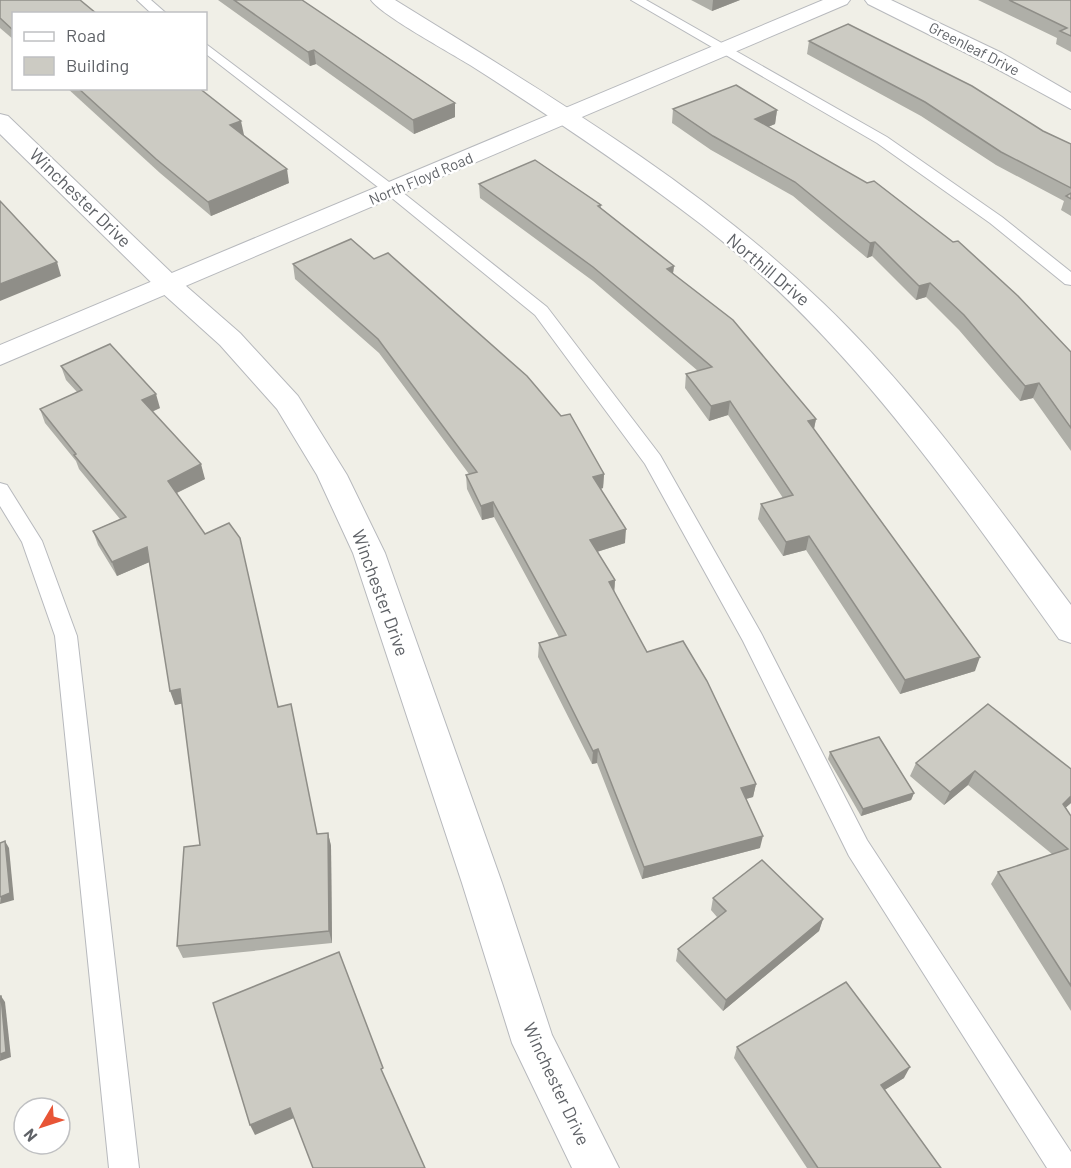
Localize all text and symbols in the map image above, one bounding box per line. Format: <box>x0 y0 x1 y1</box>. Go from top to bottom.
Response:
legend <box>12 12 207 90</box>
street label: Greenleaf Drive <box>926 18 1023 79</box>
text: Road <box>66 24 106 46</box>
text: Building <box>66 54 129 76</box>
street label: Winchester Drive <box>25 143 136 251</box>
street label: North Floyd Road <box>366 148 475 208</box>
street label: Northill Drive <box>723 228 815 310</box>
street label: Winchester Drive <box>348 526 414 659</box>
street label: Winchester Drive <box>519 1019 595 1149</box>
north arrow <box>12 1096 72 1156</box>
text: N <box>19 1126 41 1146</box>

